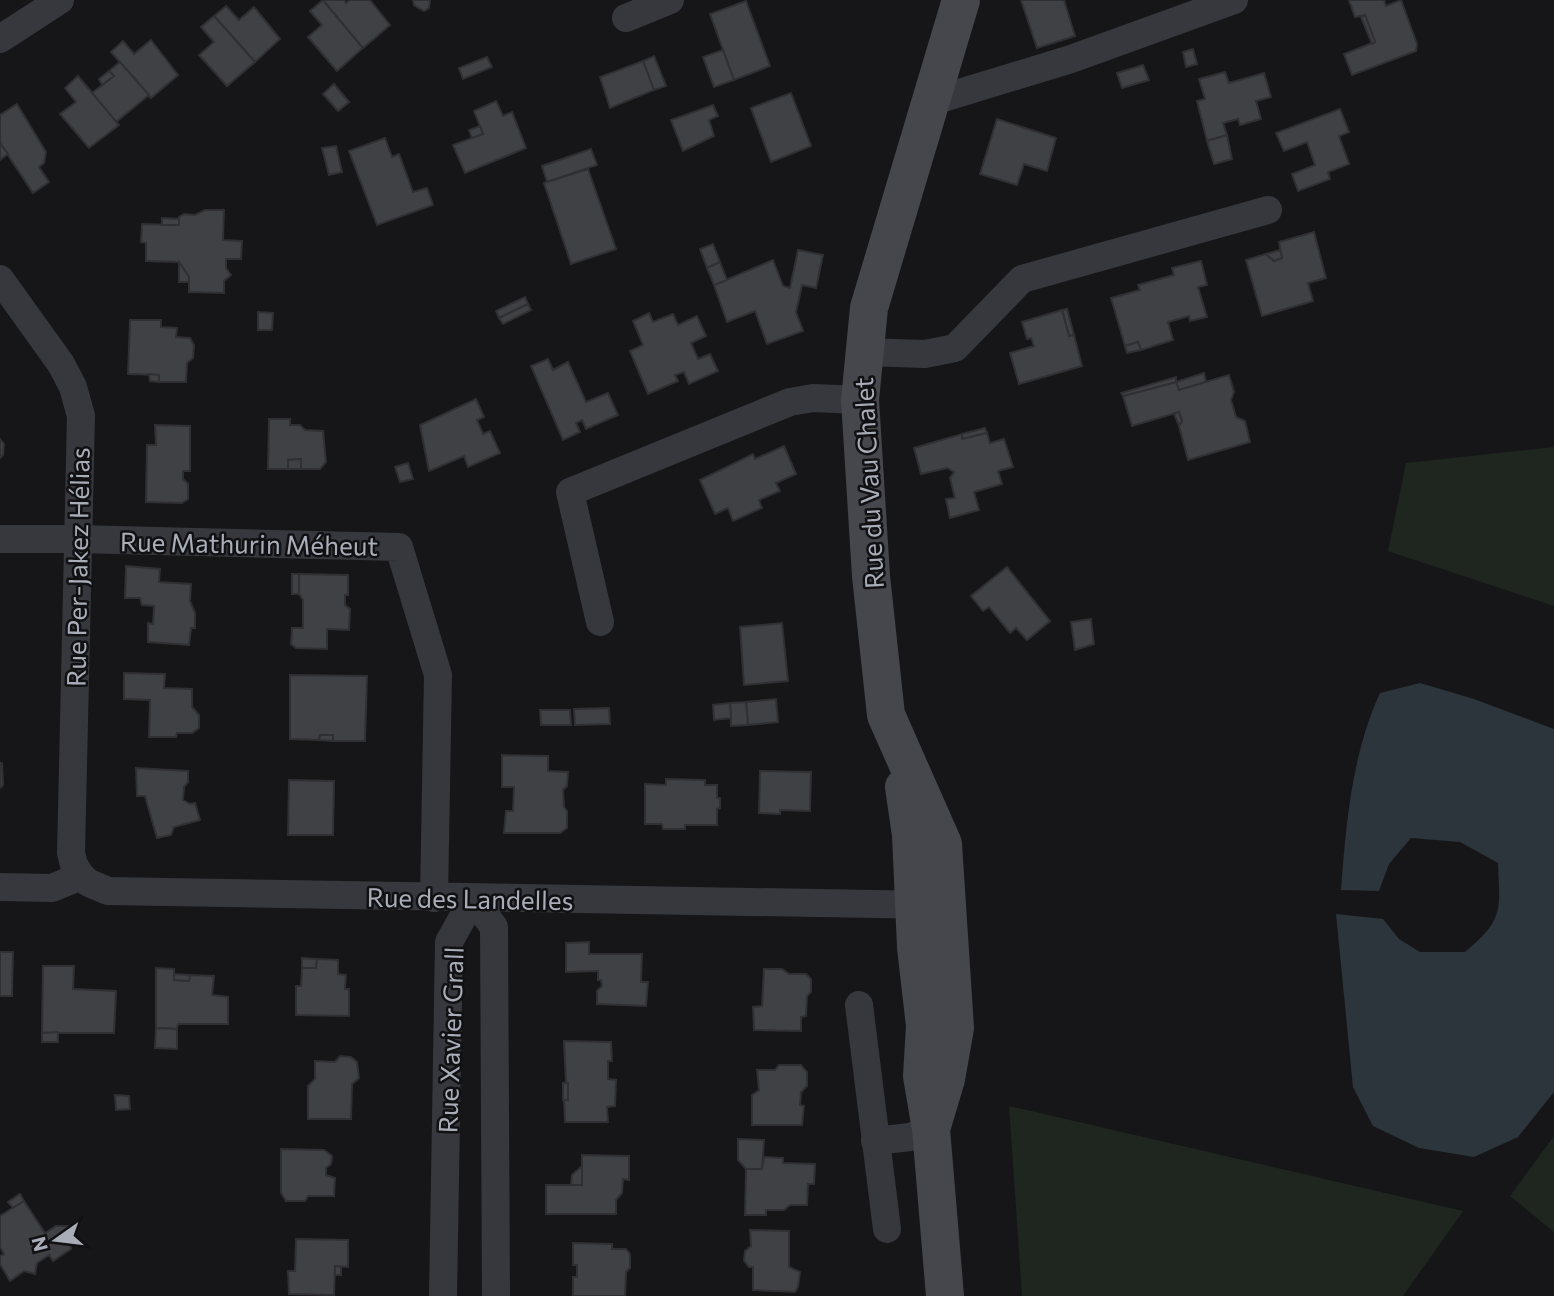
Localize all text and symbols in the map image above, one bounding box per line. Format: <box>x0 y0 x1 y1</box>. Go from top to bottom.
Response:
street label: Rue du Vau Chalet <box>847 376 889 590</box>
street label: Rue Per-Jakez Hélias <box>59 447 95 687</box>
street label: Rue Mathurin Méheut <box>120 525 378 561</box>
street label: Rue des Landelles <box>366 881 574 915</box>
street label: Rue Xavier Grall <box>431 946 469 1134</box>
north arrow <box>21 1205 91 1275</box>
text: N <box>26 1235 52 1254</box>

